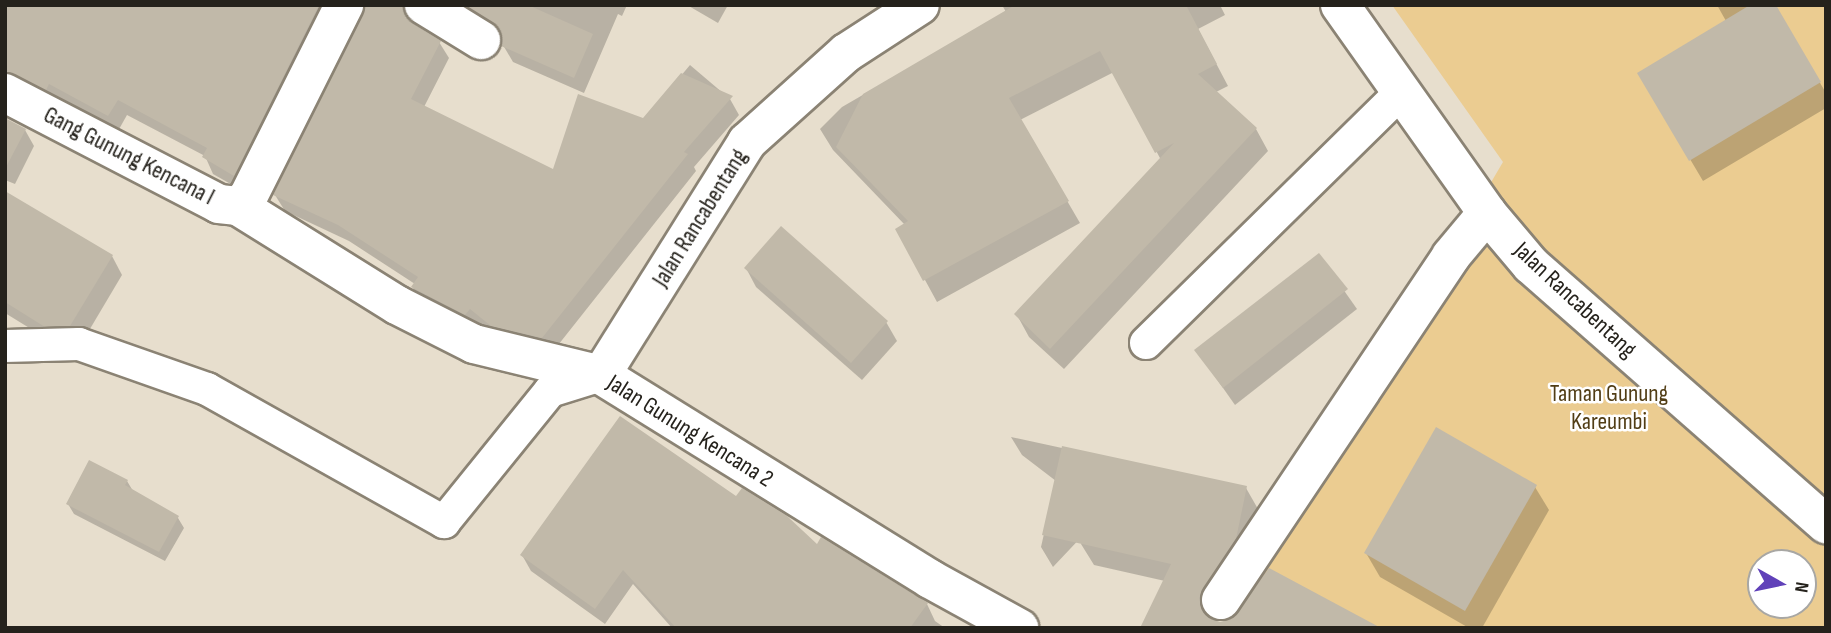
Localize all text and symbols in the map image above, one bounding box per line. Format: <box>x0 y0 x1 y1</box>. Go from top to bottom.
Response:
street label: Gang Gunung Kencana I <box>39 101 219 211</box>
street label: Jalan Rancabentang <box>646 144 754 292</box>
street label: Jalan Rancabentang <box>1508 236 1642 364</box>
street label: Jalan Gunung Kencana 2 <box>602 368 778 494</box>
park label: Taman Gunung Kareumbi <box>1550 380 1668 436</box>
north arrow <box>1747 549 1817 619</box>
text: N <box>1789 580 1813 594</box>

